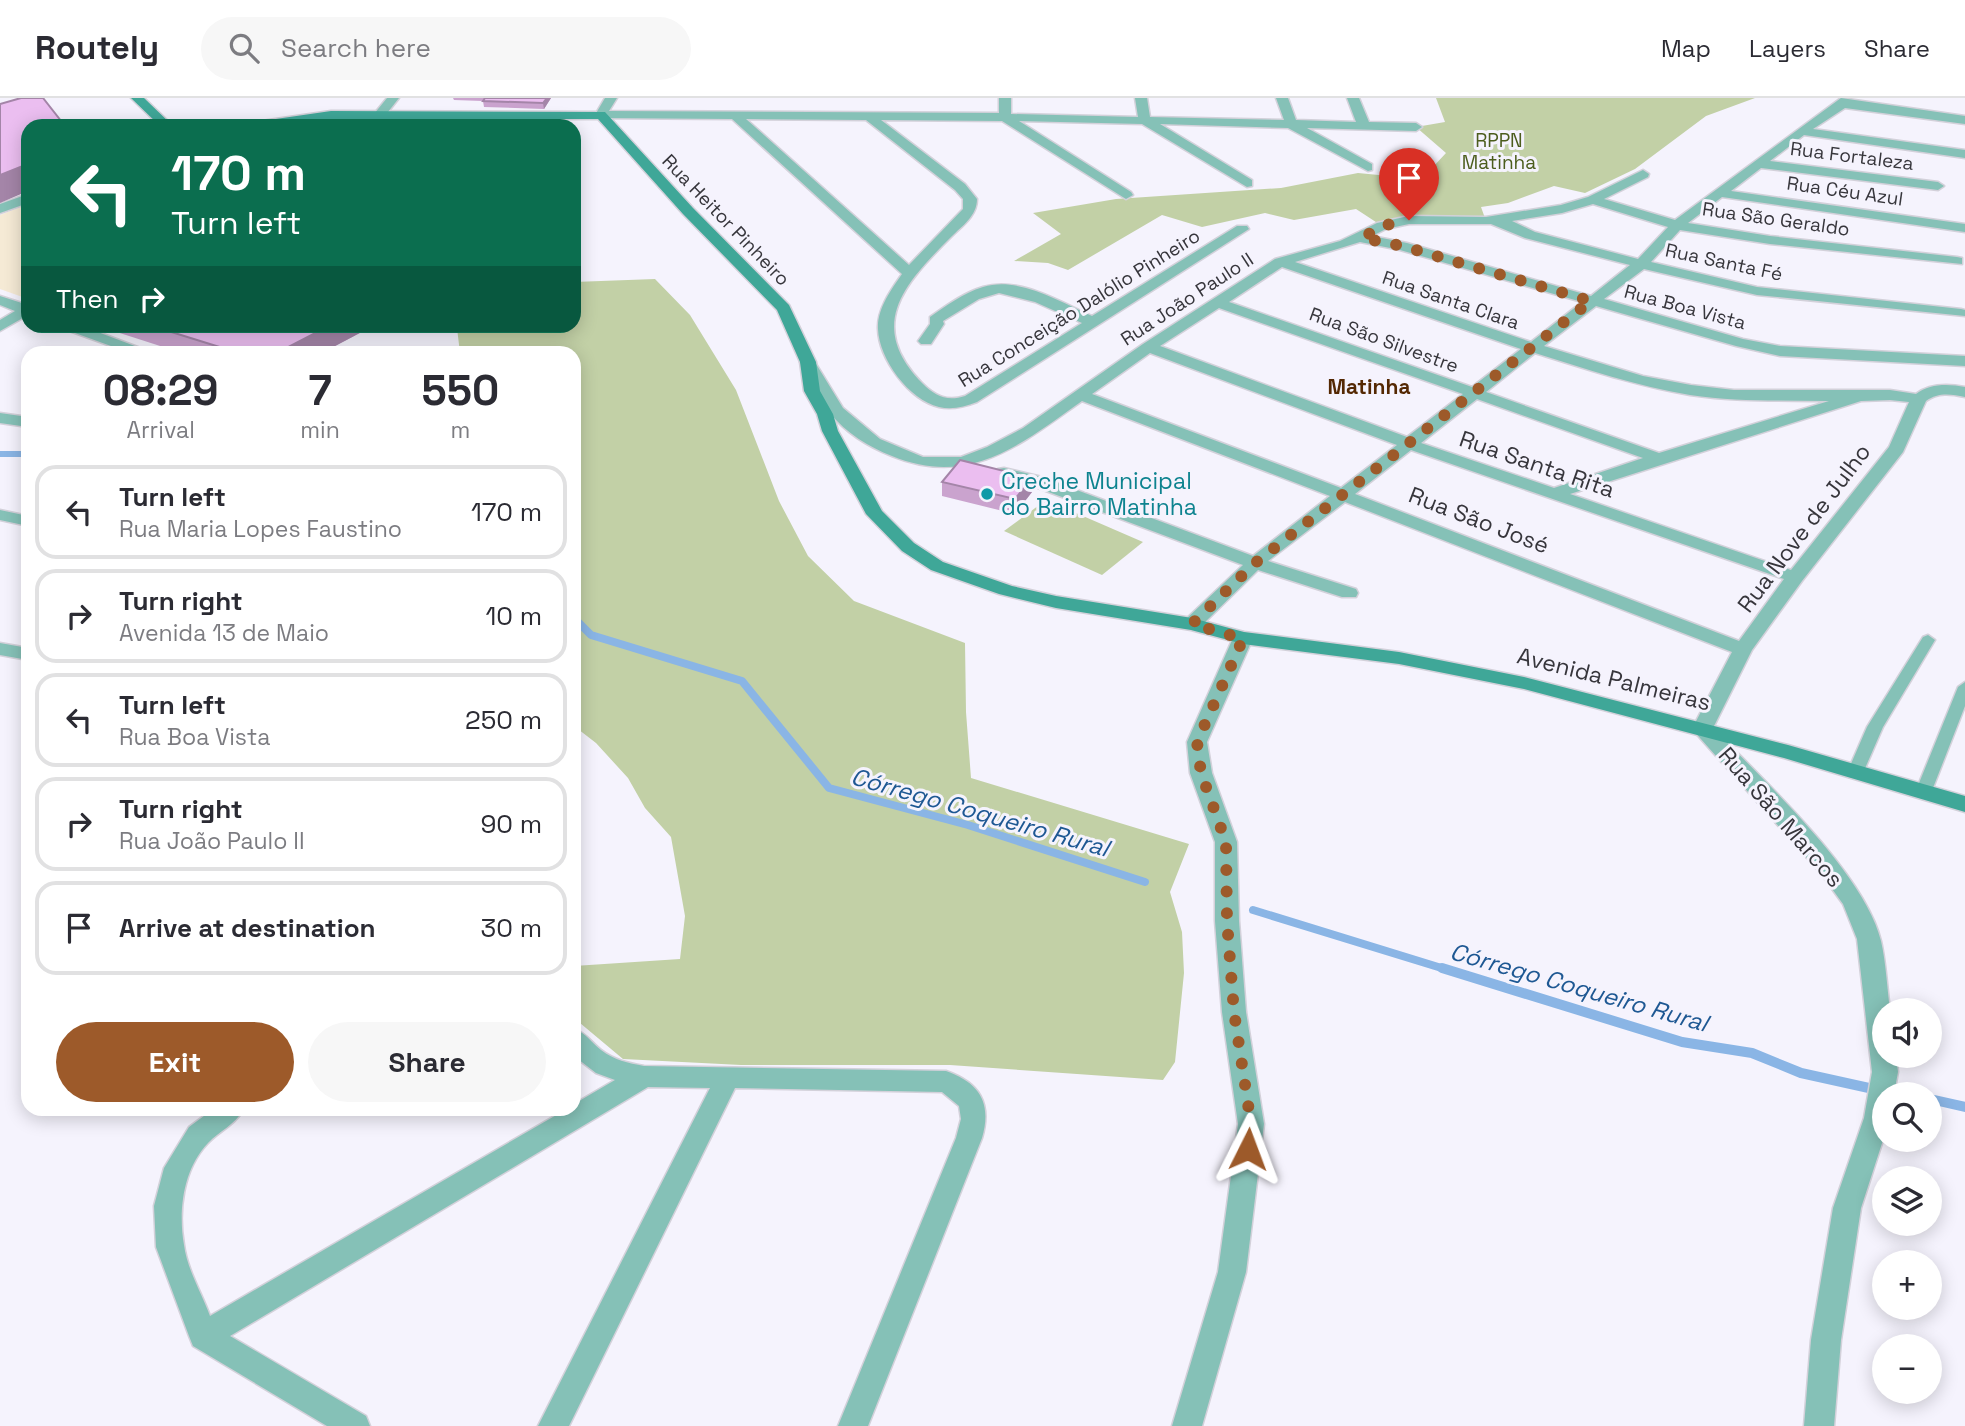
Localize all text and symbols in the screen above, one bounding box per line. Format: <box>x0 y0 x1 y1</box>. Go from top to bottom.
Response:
search box <box>201 17 691 80</box>
text: Routely <box>35 27 159 69</box>
icon: search <box>225 29 263 67</box>
text: Search here <box>281 31 431 65</box>
text: Map <box>1661 33 1711 64</box>
text: Layers <box>1749 33 1826 64</box>
text: Share <box>1864 33 1930 64</box>
park label: RPPN Matinha <box>1462 128 1536 175</box>
street label: Rua Fortaleza <box>1789 136 1915 176</box>
text: 170 m <box>171 142 306 204</box>
icon: left <box>56 147 147 238</box>
pin <box>1379 148 1439 220</box>
street label: Rua Heitor Pinheiro <box>657 149 795 291</box>
icon: arrive <box>1390 159 1428 197</box>
street label: Rua Céu Azul <box>1785 170 1905 212</box>
street label: Rua São Geraldo <box>1701 196 1851 242</box>
text: Turn left <box>171 203 301 243</box>
street label: Rua Conceição Dalólio Pinheiro <box>953 223 1205 393</box>
street label: Rua Santa Fé <box>1663 237 1785 287</box>
street label: Rua João Paulo II <box>1116 247 1258 351</box>
street label: Rua Santa Clara <box>1379 265 1523 335</box>
street label: Rua Boa Vista <box>1621 279 1749 335</box>
icon: right <box>133 280 171 318</box>
text: Then <box>56 282 119 316</box>
street label: Rua São Silvestre <box>1306 301 1462 379</box>
text: 08:29 <box>103 364 218 417</box>
text: 7 <box>308 364 332 417</box>
text: 550 <box>422 364 499 417</box>
district label: Matinha <box>1327 373 1411 400</box>
text: Arrival <box>126 415 195 445</box>
text: min <box>300 415 340 445</box>
text: m <box>451 415 470 445</box>
street label: Rua Santa Rita <box>1455 423 1619 505</box>
street label: Rua Nove de Julho <box>1731 438 1877 618</box>
place label: Creche Municipal do Bairro Matinha <box>1001 466 1197 522</box>
text: Turn left <box>119 480 226 514</box>
street label: Rua São José <box>1405 480 1553 560</box>
marker: Creche Municipal do Bairro Matinha <box>979 486 995 502</box>
icon: left <box>60 493 98 531</box>
text: 170 m <box>471 495 542 529</box>
text: Rua Maria Lopes Faustino <box>119 514 402 544</box>
text: Turn right <box>119 584 243 618</box>
icon: right <box>60 597 98 635</box>
text: 10 m <box>485 599 542 633</box>
text: Avenida 13 de Maio <box>119 618 329 648</box>
street label: Avenida Palmeiras <box>1514 640 1714 718</box>
text: Turn left <box>119 688 226 722</box>
icon: left <box>60 701 98 739</box>
text: 250 m <box>465 703 542 737</box>
text: Rua Boa Vista <box>119 722 270 752</box>
street label: Rua São Marcos <box>1712 741 1850 893</box>
water label: Córrego Coqueiro Rural <box>848 760 1115 865</box>
text: Turn right <box>119 792 243 826</box>
icon: right <box>60 805 98 843</box>
text: 90 m <box>480 807 542 841</box>
text: Rua João Paulo II <box>119 826 305 856</box>
icon: arrive <box>60 909 98 947</box>
text: Arrive at destination <box>119 911 376 945</box>
text: 30 m <box>481 911 542 945</box>
water label: Córrego Coqueiro Rural <box>1447 935 1714 1040</box>
map controls <box>1872 998 1942 1404</box>
button: sound <box>1872 998 1942 1068</box>
button: Exit <box>56 1022 294 1102</box>
button: Share <box>308 1022 546 1102</box>
button: search <box>1872 1082 1942 1152</box>
position arrow <box>1211 1112 1285 1186</box>
button: layers <box>1872 1166 1942 1236</box>
button: + <box>1872 1250 1942 1320</box>
button: − <box>1872 1334 1942 1404</box>

